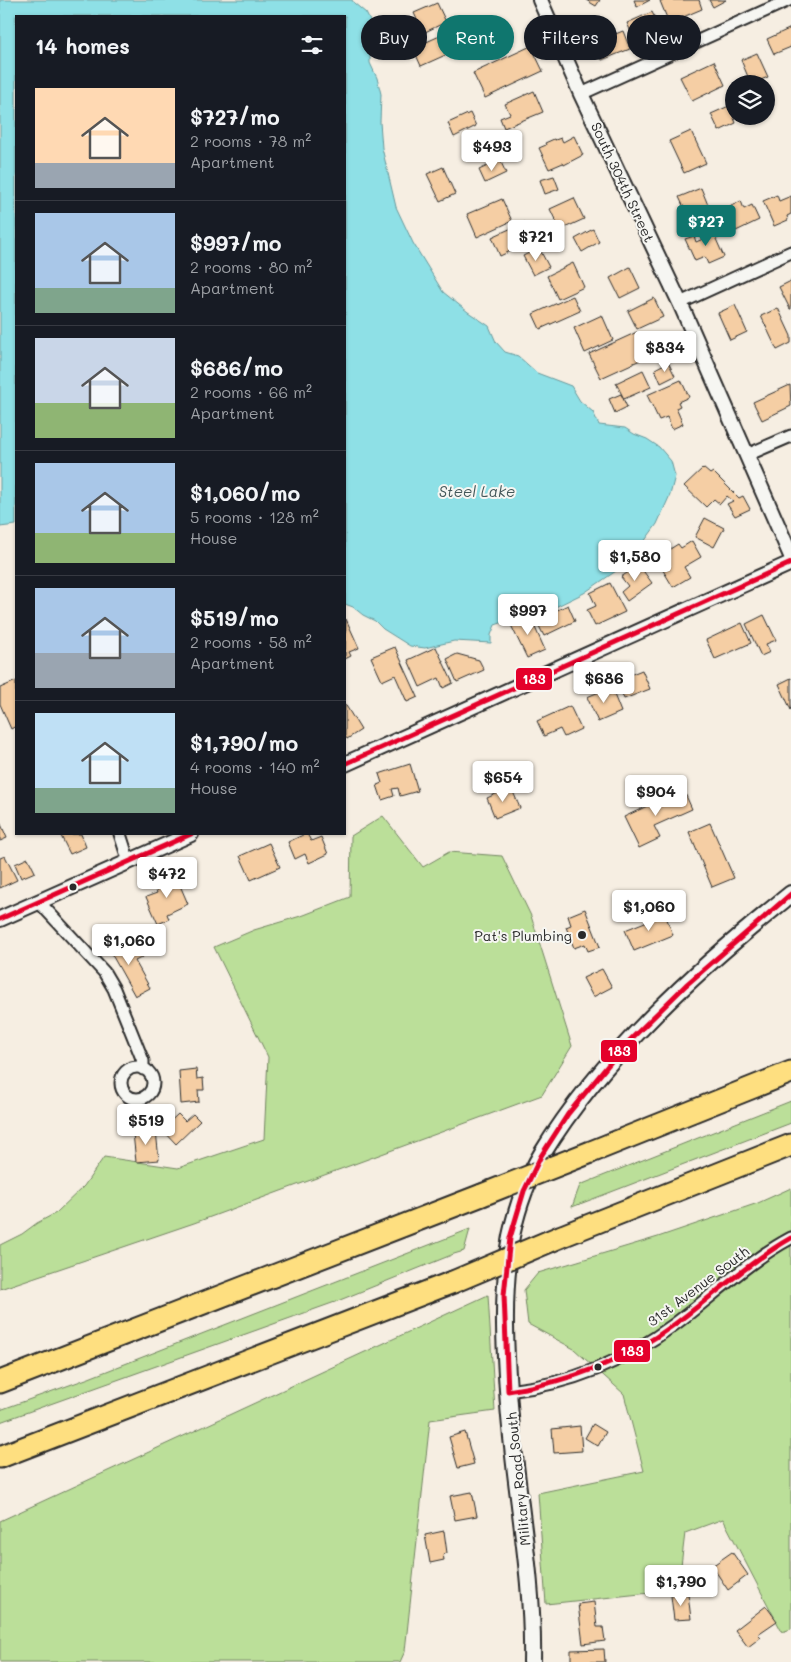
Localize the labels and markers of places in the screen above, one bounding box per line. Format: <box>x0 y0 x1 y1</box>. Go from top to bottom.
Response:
pin: $493 <box>462 130 522 172</box>
pin: $727 <box>676 204 736 247</box>
pin: $721 <box>506 220 566 262</box>
pin: $834 <box>635 330 695 373</box>
pin: $1,580 <box>594 540 676 582</box>
pin: $997 <box>498 594 558 636</box>
pin: $686 <box>574 662 634 704</box>
pin: $654 <box>473 760 533 803</box>
pin: $904 <box>626 774 686 817</box>
pin: $472 <box>137 856 197 899</box>
unlabelled marker <box>68 882 78 892</box>
pin: $1,060 <box>608 890 690 932</box>
pin: $1,060 <box>88 924 170 966</box>
place label: Pat's Plumbing <box>474 926 572 945</box>
marker: Pat's Plumbing <box>576 929 588 941</box>
pin: $519 <box>116 1104 176 1146</box>
unlabelled marker <box>593 1362 603 1372</box>
pin: $1,790 <box>640 1564 722 1607</box>

